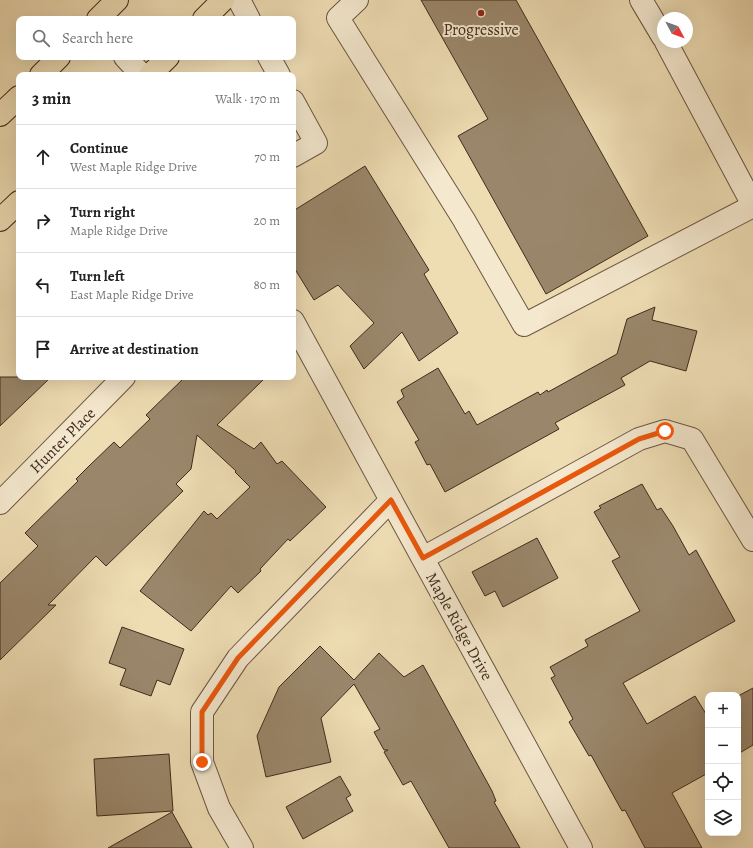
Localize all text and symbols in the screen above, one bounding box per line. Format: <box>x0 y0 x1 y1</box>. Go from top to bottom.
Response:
marker: Progressive <box>476 8 486 18</box>
north arrow <box>657 12 693 48</box>
search box <box>16 16 296 60</box>
place label: Progressive <box>443 19 519 41</box>
icon: search <box>30 27 52 49</box>
text: Search here <box>62 28 133 48</box>
text: 3 min <box>32 87 71 110</box>
text: Walk · 170 m <box>215 90 280 107</box>
text: Continue <box>70 138 128 158</box>
icon: ahead <box>32 146 54 168</box>
text: 70 m <box>254 148 280 165</box>
text: West Maple Ridge Drive <box>70 158 197 175</box>
text: Turn right <box>70 202 135 222</box>
icon: right <box>32 210 54 232</box>
text: 20 m <box>254 212 280 229</box>
text: Maple Ridge Drive <box>70 222 168 239</box>
text: Turn left <box>70 266 125 286</box>
icon: left <box>32 274 54 296</box>
text: 80 m <box>253 276 280 293</box>
text: East Maple Ridge Drive <box>70 286 194 303</box>
icon: arrive <box>32 338 54 360</box>
text: Arrive at destination <box>70 339 199 359</box>
street label: Hunter Place <box>25 403 101 479</box>
route start <box>656 422 674 440</box>
street label: Maple Ridge Drive <box>420 568 498 685</box>
map controls <box>705 692 741 836</box>
button: + <box>705 692 741 728</box>
button: − <box>705 728 741 764</box>
route end <box>193 753 211 771</box>
button: locate <box>705 764 741 800</box>
button: layers <box>705 800 741 836</box>

